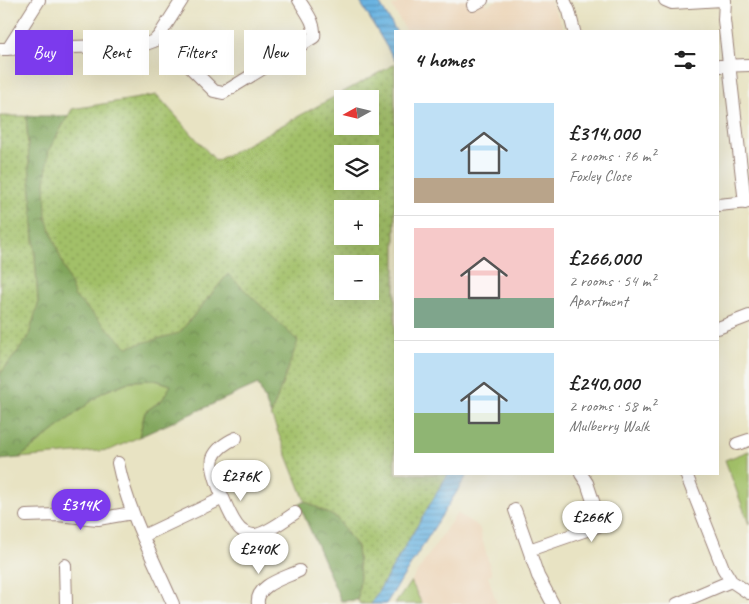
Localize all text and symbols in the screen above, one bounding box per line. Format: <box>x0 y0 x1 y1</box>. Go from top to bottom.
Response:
chip: Buy <box>15 30 73 75</box>
chip: Rent <box>83 30 149 75</box>
chip: Filters <box>159 30 234 75</box>
chip: New <box>244 30 306 75</box>
icon: filters <box>671 46 699 74</box>
text: 4 homes <box>414 47 473 73</box>
north arrow <box>334 90 379 135</box>
map controls <box>334 90 379 300</box>
text: £314,000 <box>569 120 639 146</box>
icon: home <box>454 123 514 183</box>
button: layers <box>334 145 379 190</box>
text: 2 rooms · 76 m² <box>569 146 655 166</box>
text: Foxley Close <box>569 166 631 186</box>
button: + <box>334 200 379 245</box>
text: £266,000 <box>569 245 640 271</box>
icon: home <box>454 248 514 308</box>
button: − <box>334 255 379 300</box>
text: 2 rooms · 54 m² <box>569 271 655 291</box>
text: Apartment <box>569 291 628 311</box>
text: £240,000 <box>569 370 639 396</box>
icon: home <box>454 373 514 433</box>
text: 2 rooms · 58 m² <box>569 396 655 416</box>
text: Mulberry Walk <box>569 416 649 436</box>
pin: £276K <box>206 460 276 502</box>
text: £276K <box>222 466 260 486</box>
pin: £314K <box>46 488 116 531</box>
text: £314K <box>63 495 99 515</box>
pin: £266K <box>557 500 627 543</box>
text: £266K <box>573 507 611 527</box>
pin: £240K <box>224 532 294 575</box>
text: £240K <box>241 539 277 559</box>

